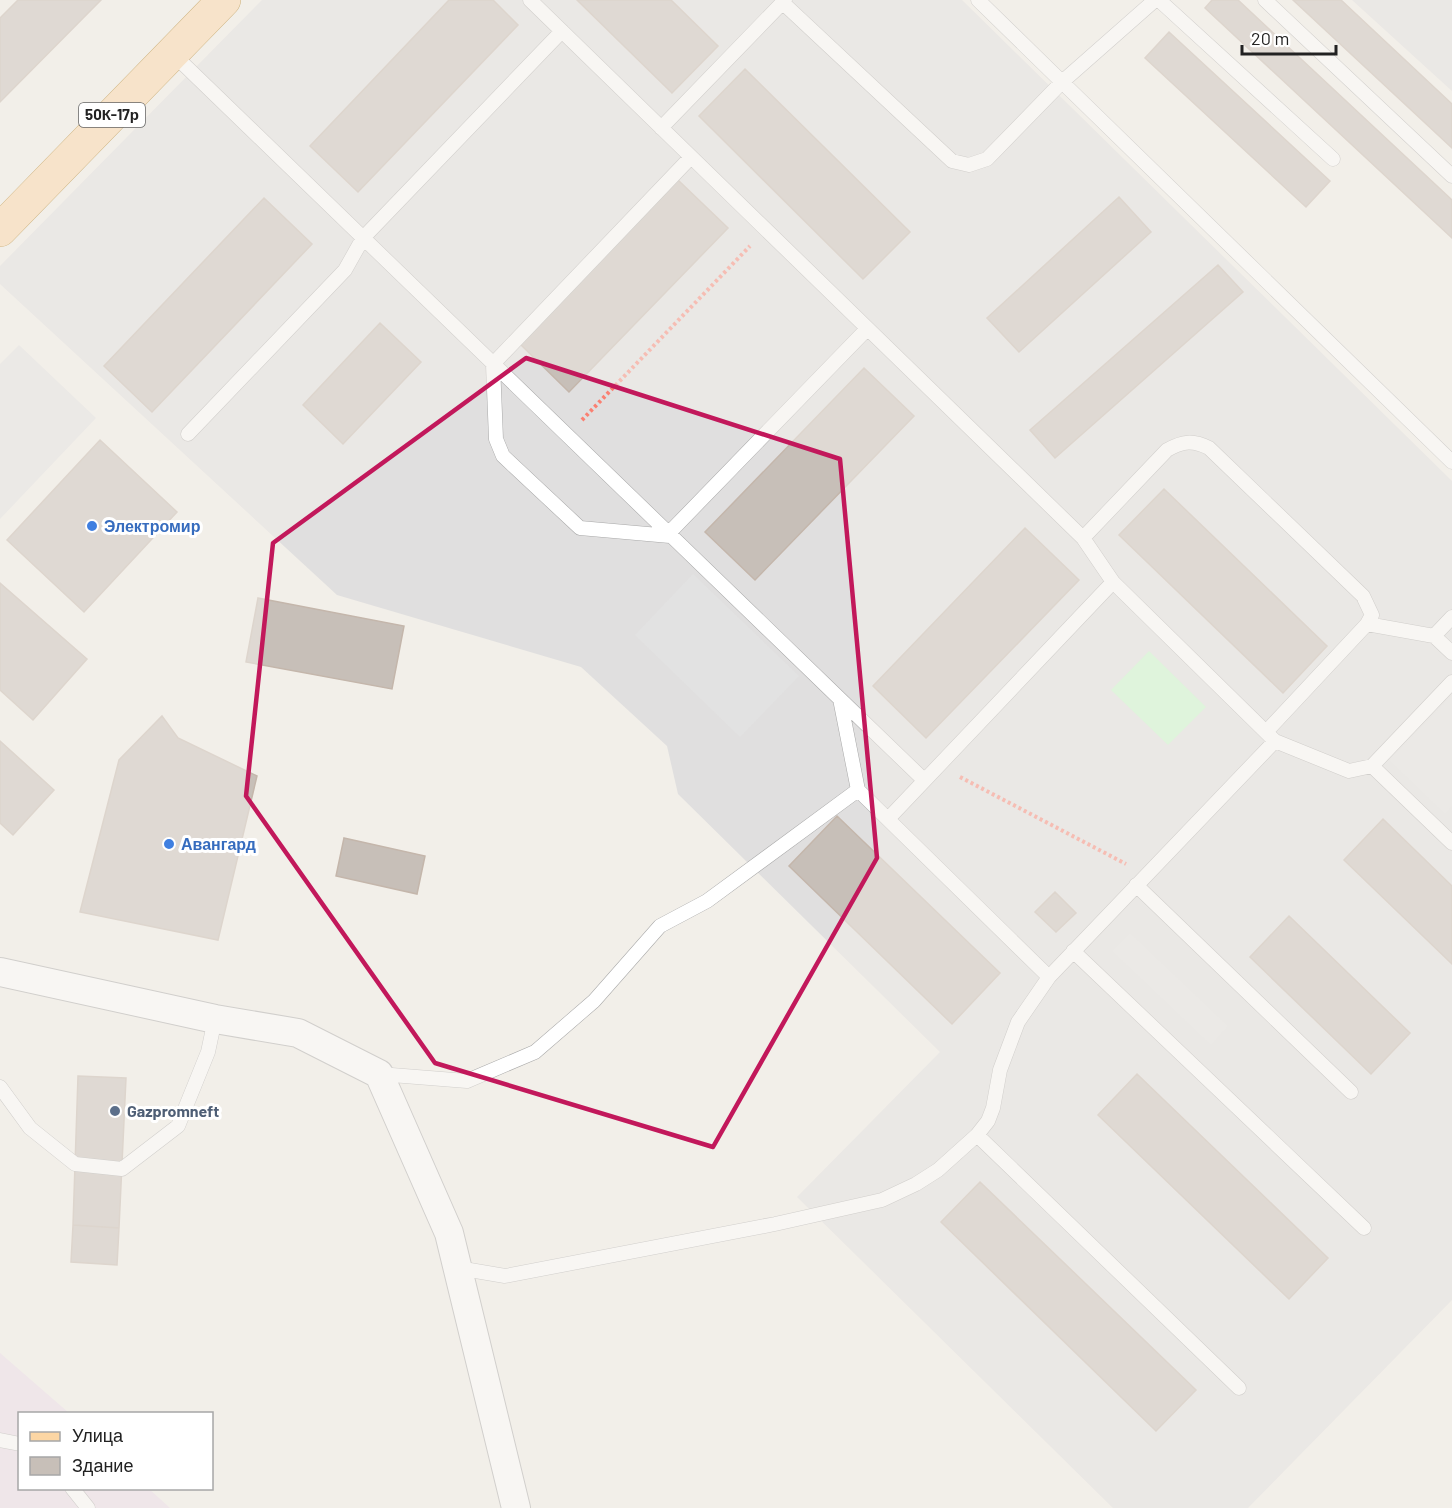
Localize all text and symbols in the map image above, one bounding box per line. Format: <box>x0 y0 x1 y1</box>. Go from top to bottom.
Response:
scale bar <box>1242 18 1336 56</box>
text: 20 m <box>1251 27 1289 49</box>
road number: 50К-17р <box>79 103 145 127</box>
place label: Электромир <box>104 516 201 535</box>
marker: Электромир <box>85 519 99 533</box>
place label: Авангард <box>181 834 256 853</box>
marker: Авангард <box>162 837 176 851</box>
place label: Gazpromneft <box>127 1101 219 1120</box>
marker: Gazpromneft <box>108 1104 122 1118</box>
legend <box>18 1412 213 1490</box>
text: Улица <box>72 1424 124 1446</box>
text: Здание <box>72 1454 133 1476</box>

